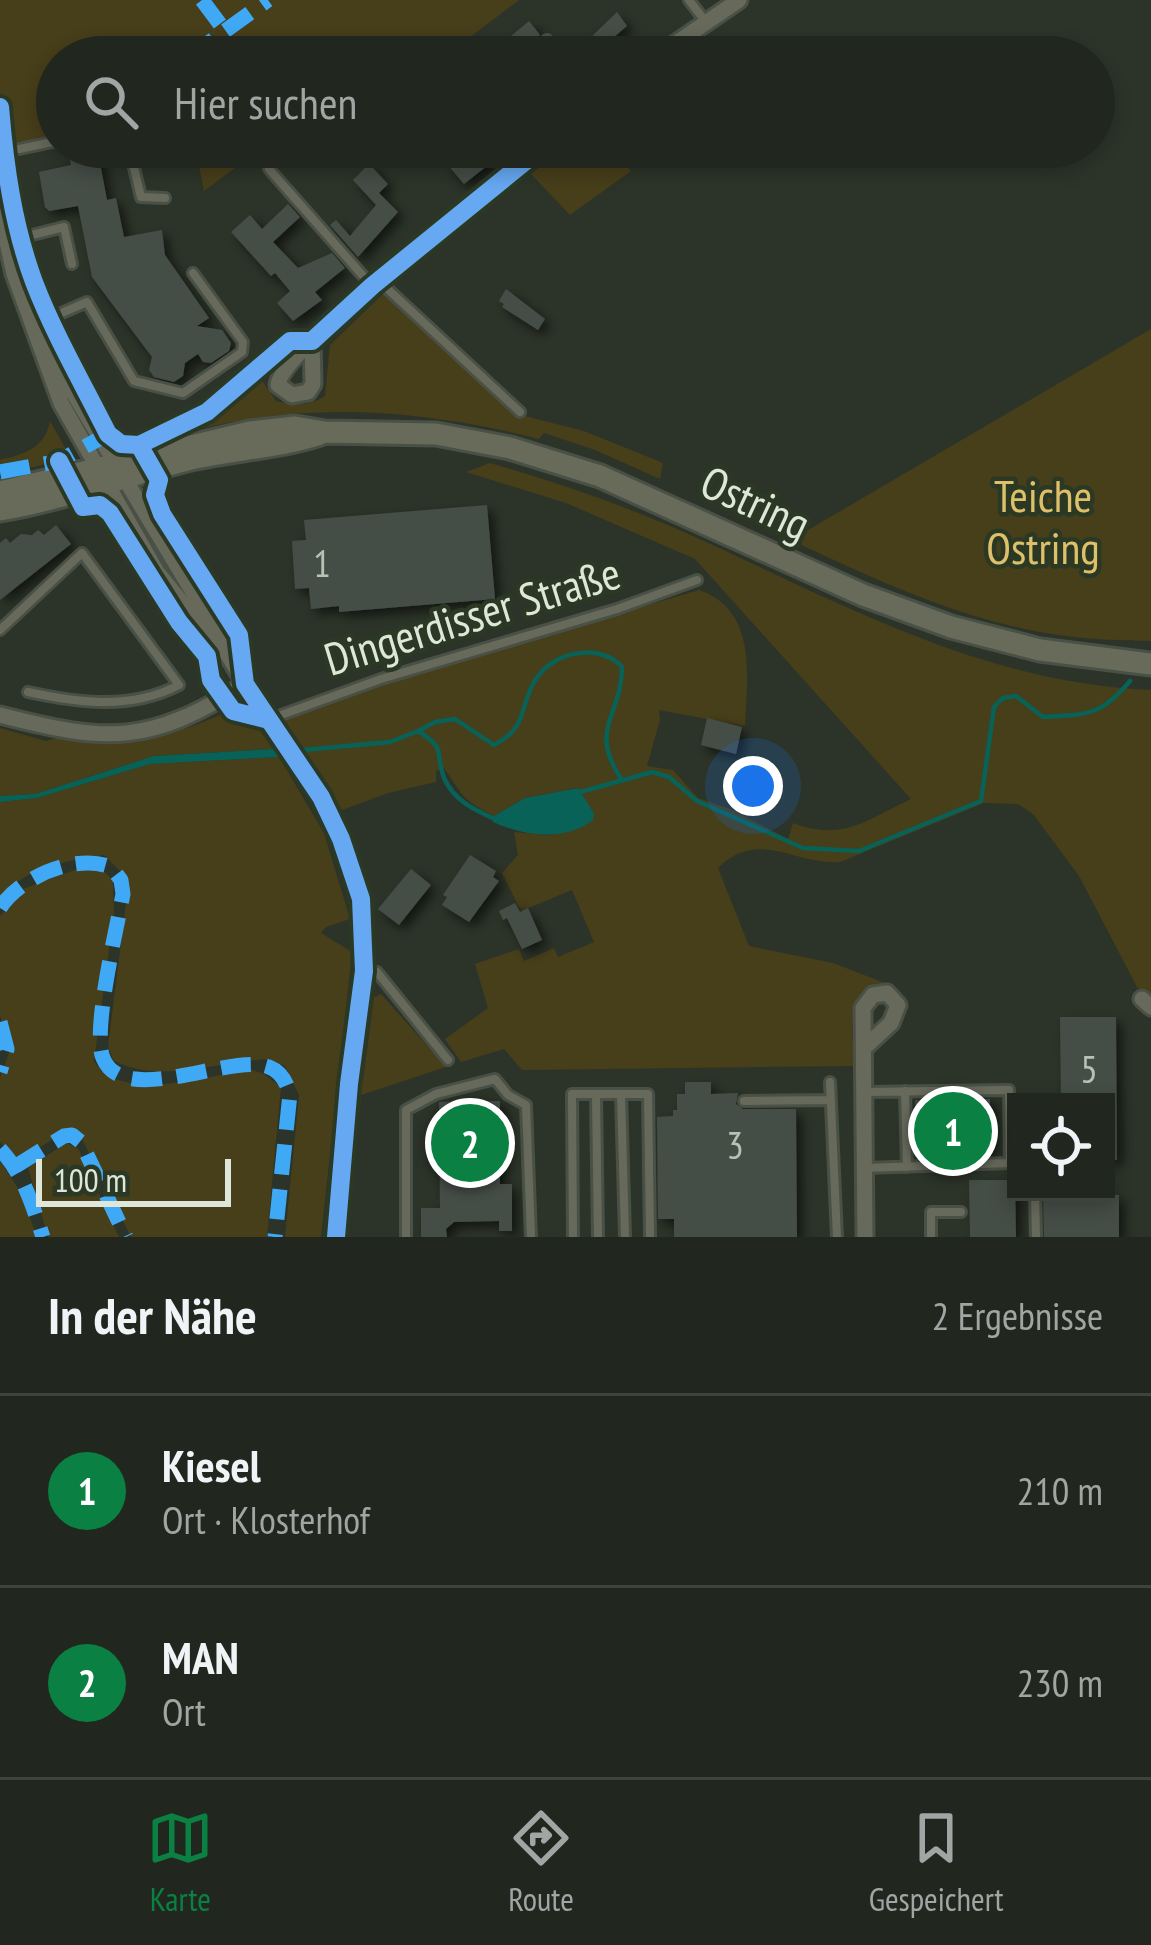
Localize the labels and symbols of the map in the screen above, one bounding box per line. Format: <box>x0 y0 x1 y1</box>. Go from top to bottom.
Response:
street label: Ostring <box>692 452 820 552</box>
park label: Teiche Ostring <box>986 466 1100 576</box>
house number: 1 <box>313 537 331 588</box>
street label: Dingerdisser Straße <box>317 543 627 687</box>
your location <box>723 756 783 816</box>
house number: 5 <box>1080 1043 1098 1094</box>
pin: 1 <box>914 1086 992 1176</box>
pin: 2 <box>431 1098 509 1188</box>
house number: 3 <box>726 1119 744 1170</box>
scale bar <box>36 1153 231 1206</box>

